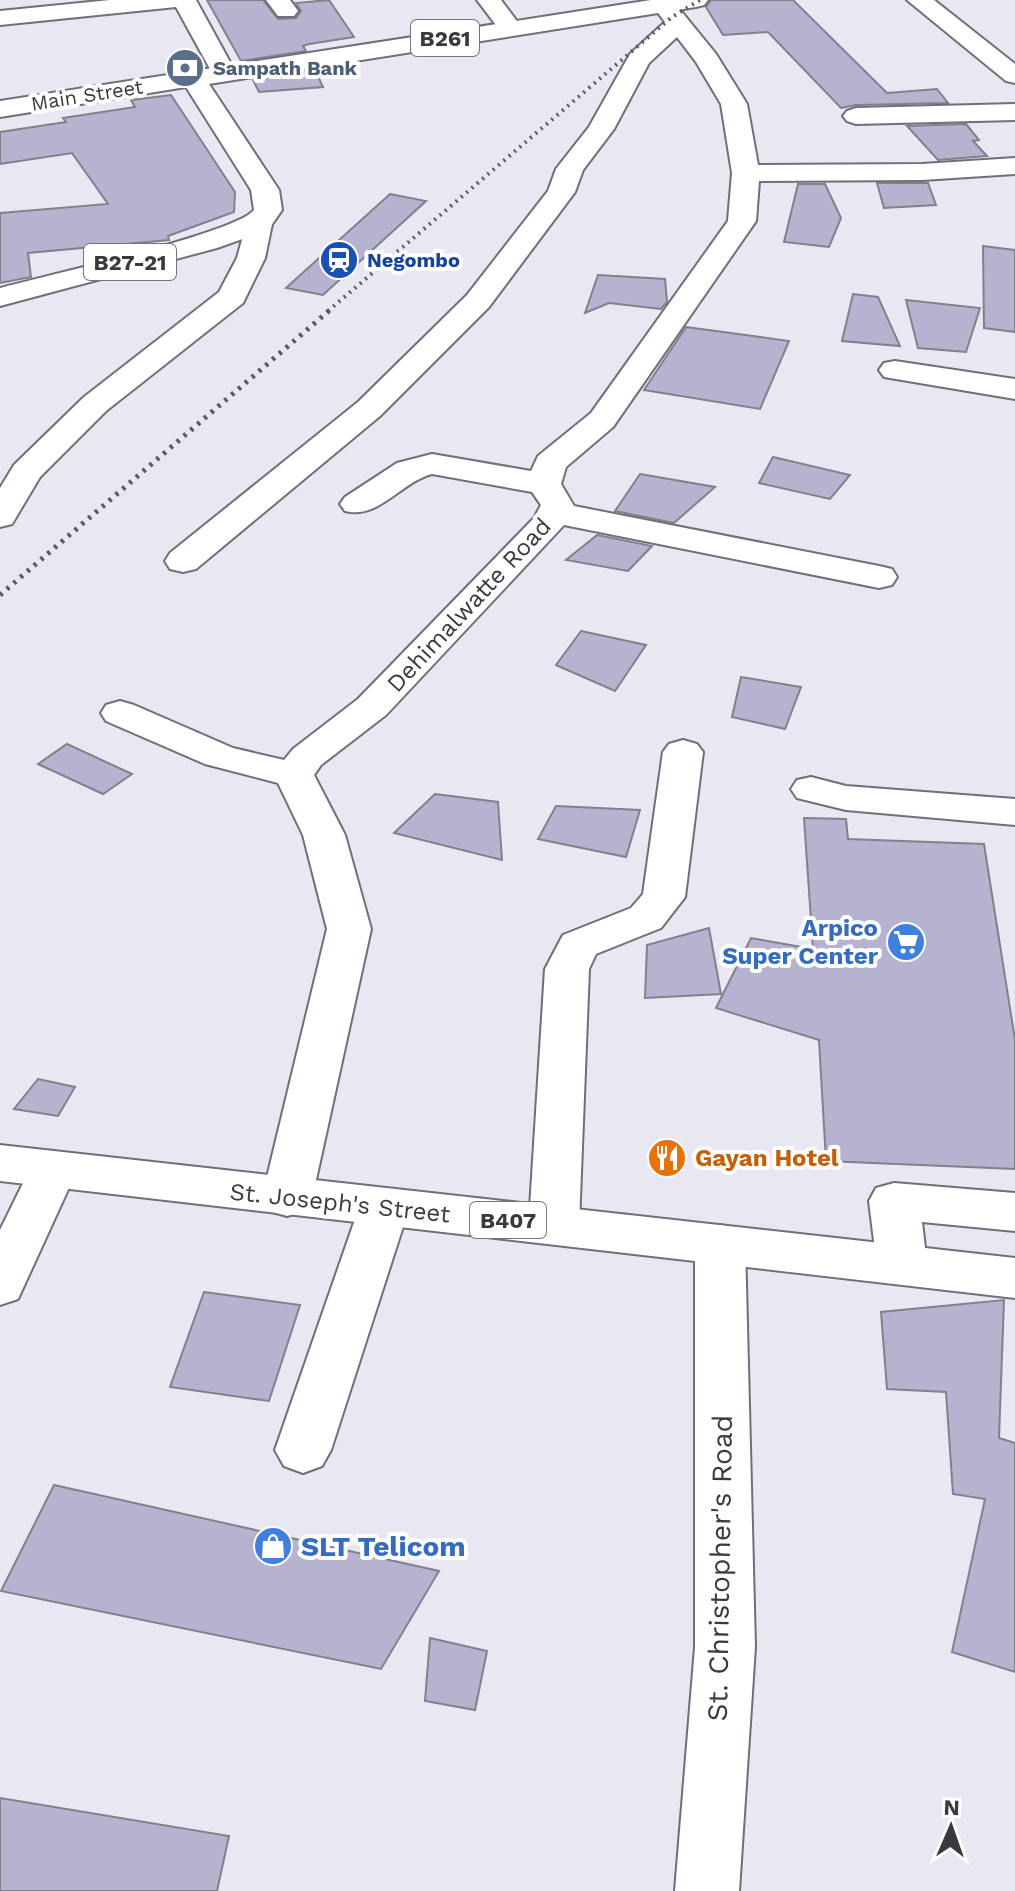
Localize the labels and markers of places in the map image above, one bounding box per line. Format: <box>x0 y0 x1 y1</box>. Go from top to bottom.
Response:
bank icon: Sampath Bank <box>164 47 206 89</box>
place label: Sampath Bank <box>213 56 358 80</box>
station icon: Negombo <box>318 239 360 281</box>
place label: Negombo <box>367 248 460 272</box>
place label: Arpico Super Center <box>722 914 879 970</box>
supermarket icon: Arpico Super Center <box>885 921 927 963</box>
restaurant icon: Gayan Hotel <box>646 1137 688 1179</box>
place label: Gayan Hotel <box>695 1144 839 1172</box>
shop icon: SLT Telicom <box>252 1525 294 1567</box>
place label: SLT Telicom <box>301 1530 466 1563</box>

